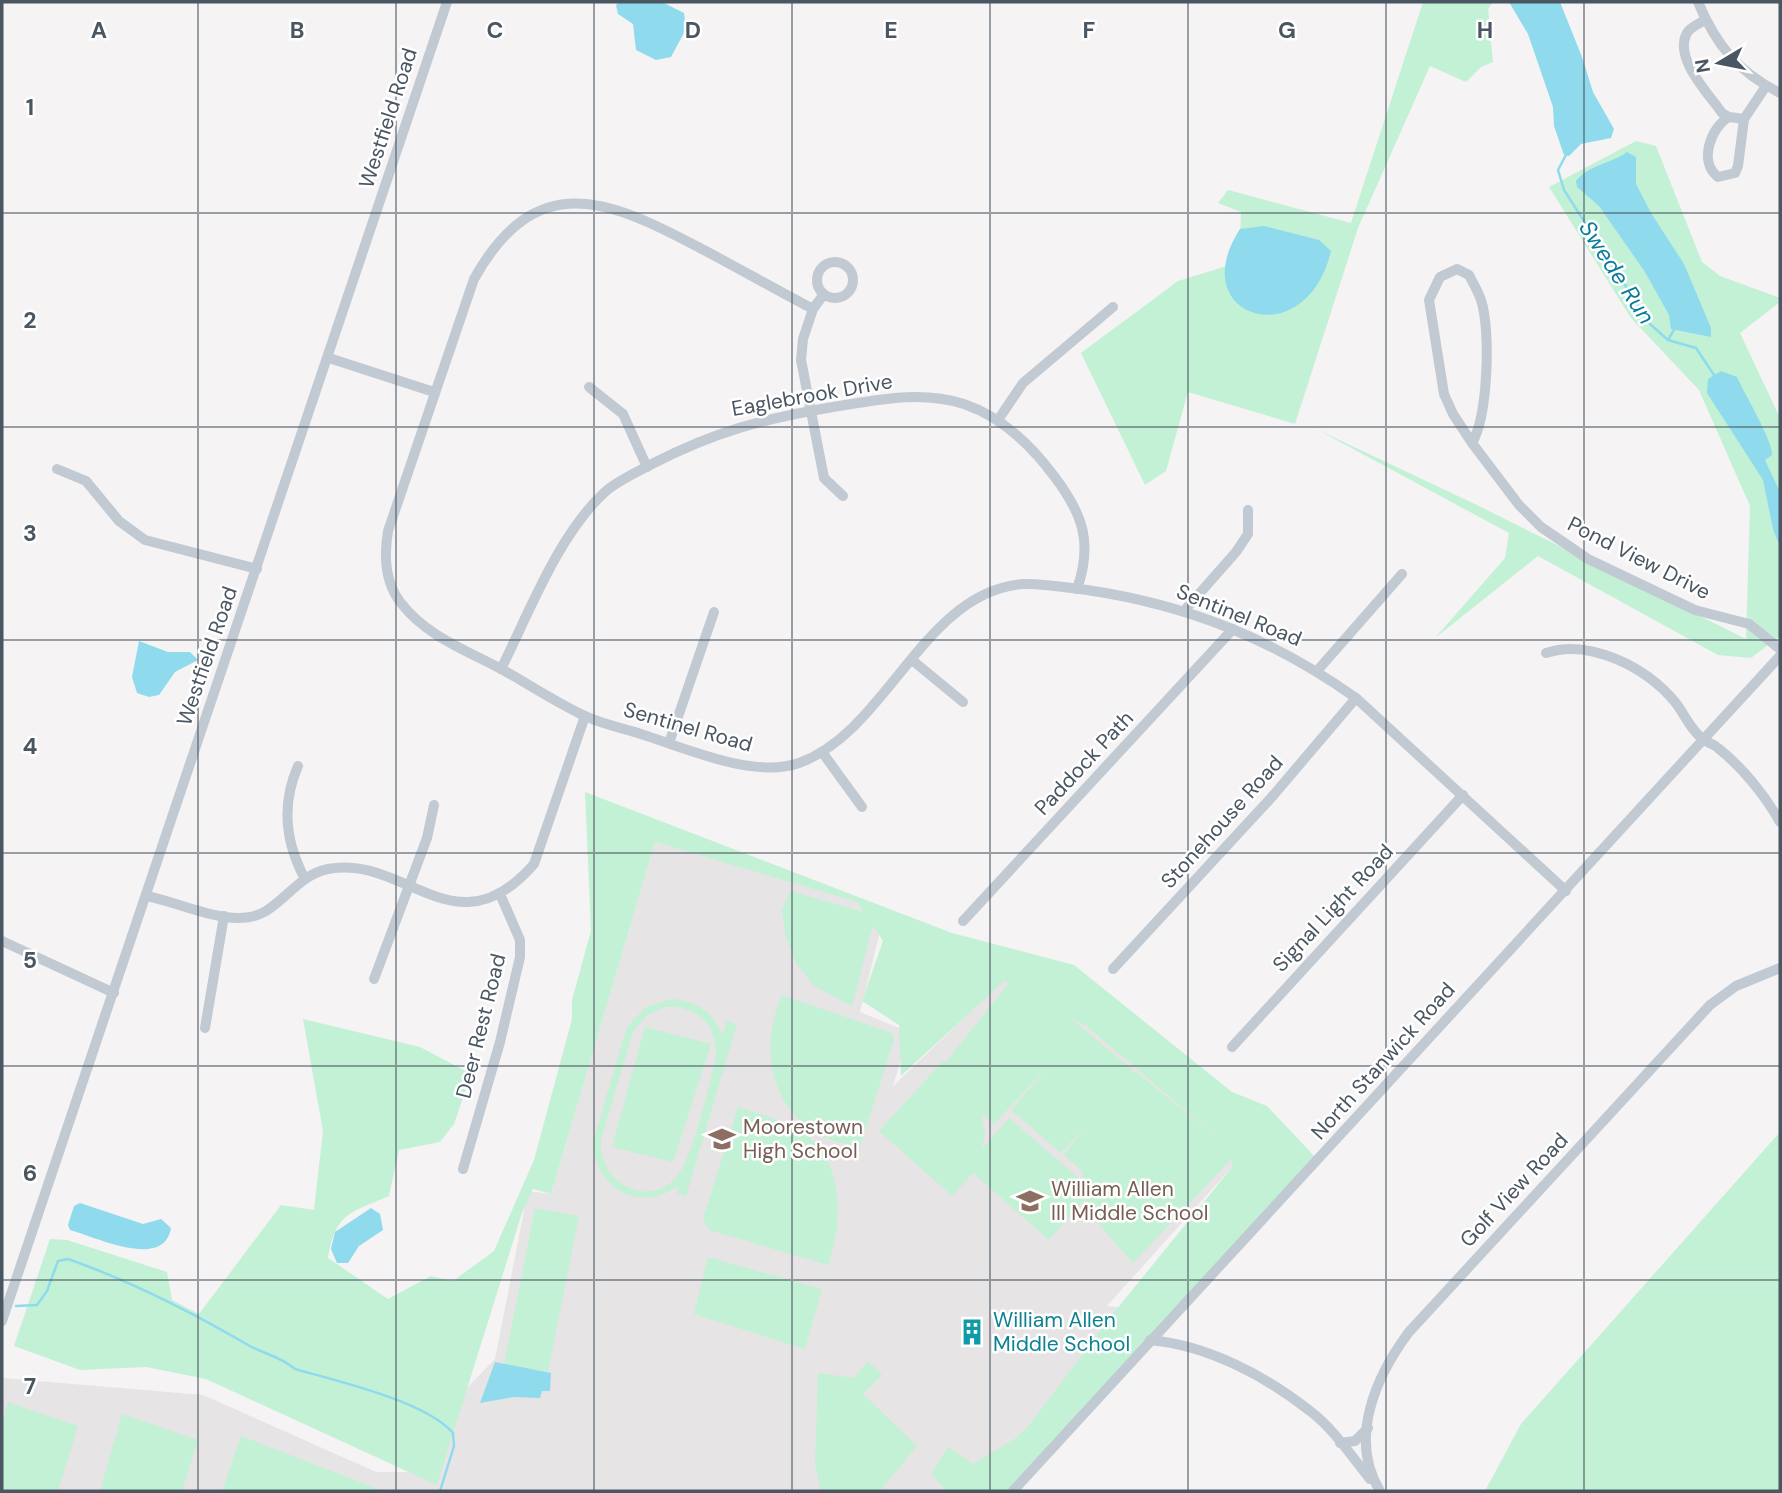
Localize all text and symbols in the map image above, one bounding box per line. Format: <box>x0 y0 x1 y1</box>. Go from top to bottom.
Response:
text: A <box>91 15 107 45</box>
text: B <box>290 15 304 45</box>
text: C <box>487 15 503 45</box>
text: D <box>685 15 701 45</box>
text: E <box>884 15 898 45</box>
text: F <box>1083 15 1096 45</box>
text: G <box>1278 15 1296 45</box>
text: H <box>1477 15 1493 45</box>
north arrow <box>1684 28 1754 98</box>
street label: Westfield Road <box>352 44 424 192</box>
text: N <box>1689 57 1716 75</box>
text: 1 <box>26 92 34 122</box>
water label: Swede Run <box>1572 214 1662 330</box>
text: 2 <box>23 305 37 335</box>
street label: Eaglebrook Drive <box>729 367 895 423</box>
street label: Pond View Drive <box>1563 510 1715 606</box>
text: 3 <box>23 518 37 548</box>
street label: Sentinel Road <box>1172 577 1306 653</box>
street label: Westfield Road <box>170 583 244 729</box>
street label: Sentinel Road <box>620 695 756 759</box>
street label: Paddock Path <box>1028 705 1140 821</box>
text: 4 <box>23 731 38 761</box>
street label: Stonehouse Road <box>1155 749 1289 895</box>
street label: Signal Light Road <box>1266 838 1400 978</box>
text: 5 <box>23 945 37 975</box>
street label: Deer Rest Road <box>449 951 513 1101</box>
street label: North Stanwick Road <box>1305 976 1461 1146</box>
place label: Moorestown High School <box>743 1113 863 1165</box>
school or university icon: Moorestown High School <box>707 1124 737 1154</box>
street label: Golf View Road <box>1454 1127 1574 1253</box>
text: 6 <box>23 1158 37 1188</box>
place label: William Allen III Middle School <box>1051 1175 1208 1227</box>
school or university icon: William Allen III Middle School <box>1015 1186 1045 1216</box>
place label: William Allen Middle School <box>993 1306 1130 1358</box>
building icon: William Allen Middle School <box>957 1317 987 1347</box>
text: 7 <box>24 1371 36 1401</box>

